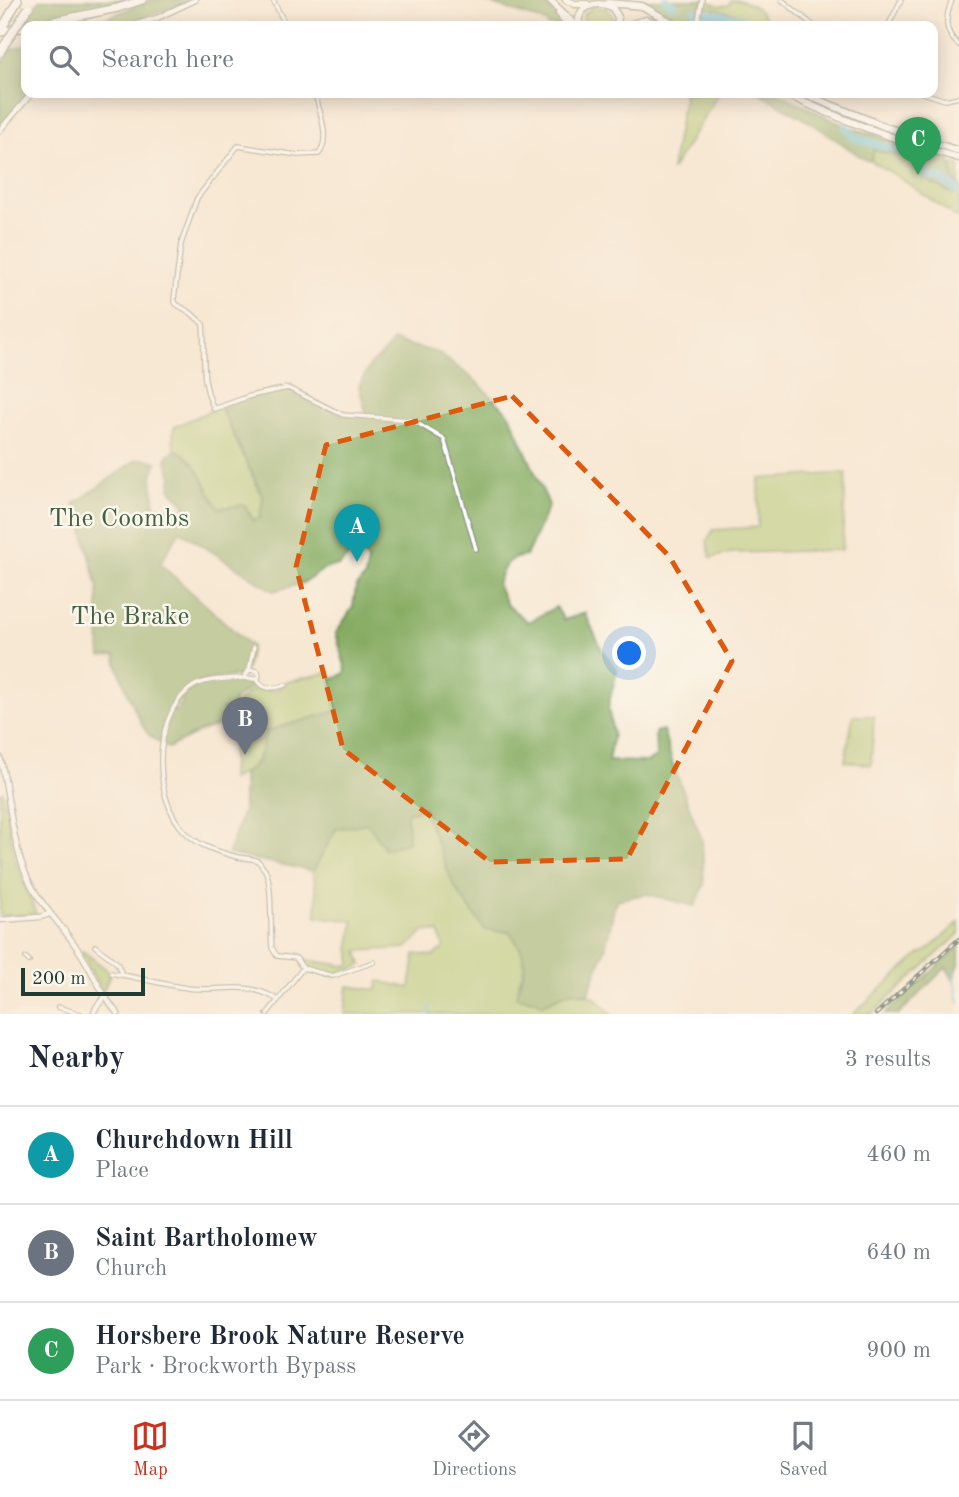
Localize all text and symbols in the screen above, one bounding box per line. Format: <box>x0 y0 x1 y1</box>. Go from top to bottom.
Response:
search box <box>21 21 938 98</box>
icon: search <box>45 41 83 79</box>
text: Search here <box>101 47 234 73</box>
pin: C <box>895 117 941 175</box>
pin: A <box>334 504 380 562</box>
park label: The Coombs <box>49 506 189 532</box>
park label: The Brake <box>71 604 189 630</box>
your location <box>612 636 646 670</box>
pin: B <box>222 697 268 755</box>
scale bar <box>21 965 145 997</box>
text: 200 m <box>32 970 85 989</box>
text: Nearby <box>28 1044 125 1074</box>
text: 3 results <box>845 1048 931 1071</box>
text: Churchdown Hill <box>95 1128 293 1154</box>
text: A <box>42 1143 60 1166</box>
text: 460 m <box>866 1143 931 1166</box>
text: Place <box>95 1159 149 1182</box>
text: Saint Bartholomew <box>95 1226 318 1252</box>
text: B <box>43 1241 59 1264</box>
text: 640 m <box>866 1241 931 1264</box>
text: Church <box>95 1257 167 1280</box>
text: Horsbere Brook Nature Reserve <box>95 1324 465 1350</box>
text: C <box>43 1339 59 1362</box>
text: 900 m <box>866 1339 931 1362</box>
text: Park · Brockworth Bypass <box>95 1355 356 1378</box>
tab: Map <box>131 1417 169 1482</box>
tab: Directions <box>432 1417 517 1482</box>
tab: Saved <box>779 1417 828 1482</box>

